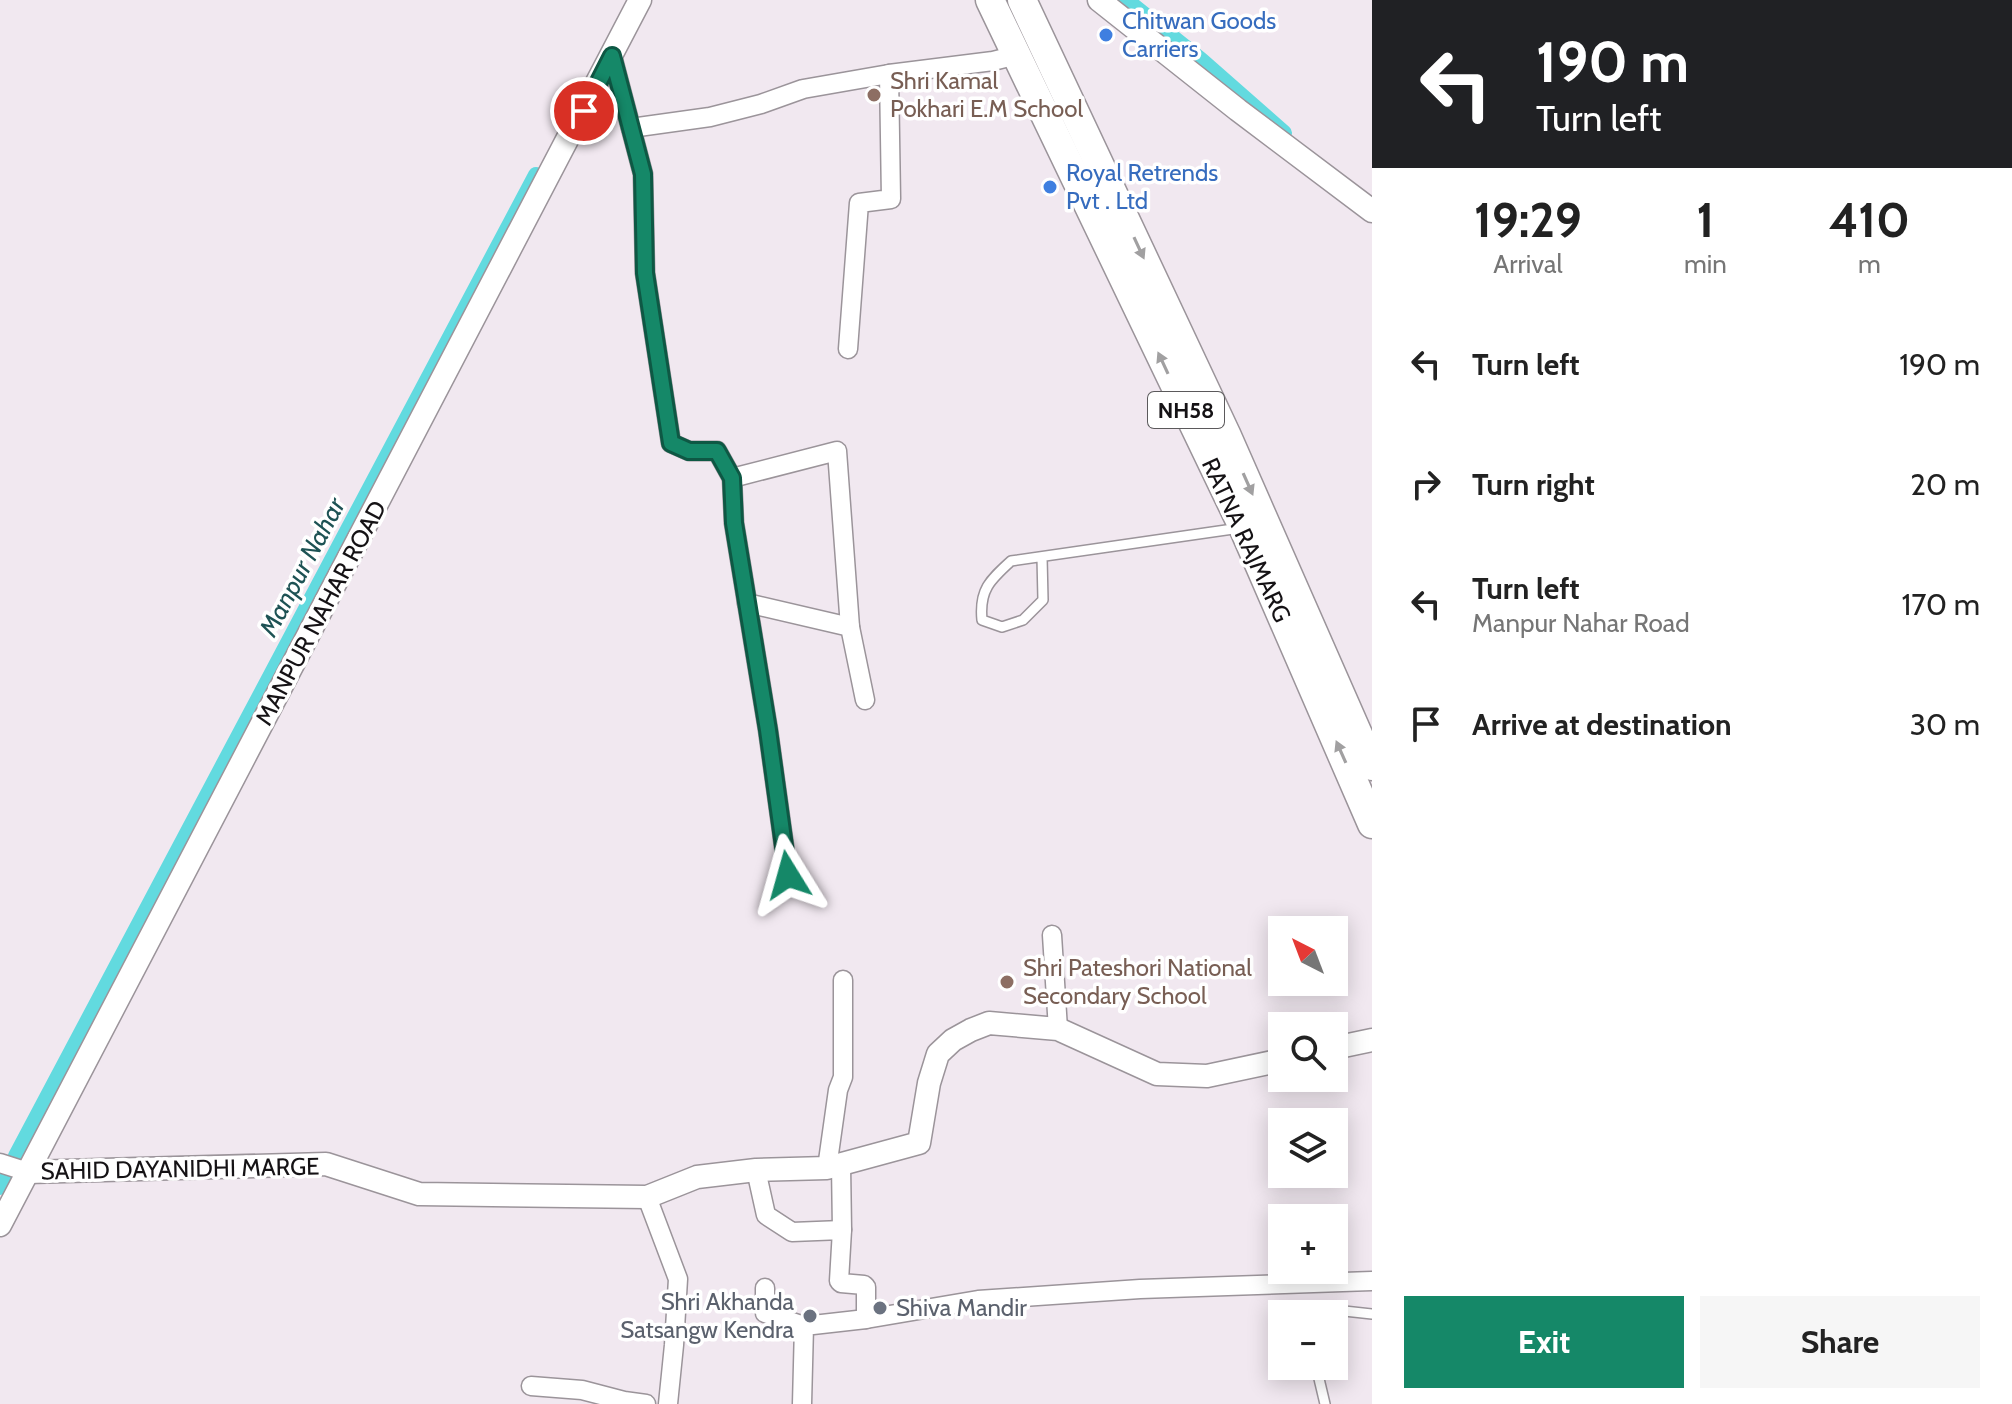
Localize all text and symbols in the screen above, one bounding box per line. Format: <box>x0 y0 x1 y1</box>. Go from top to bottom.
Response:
place label: Chitwan Goods Carriers <box>1122 6 1276 63</box>
marker: Chitwan Goods Carriers <box>1097 26 1115 44</box>
text: 190 m <box>1536 28 1689 96</box>
icon: left <box>1404 32 1508 136</box>
place label: Shri Kamal Pokhari E.M School <box>890 66 1083 123</box>
pin <box>550 77 618 145</box>
marker: Shri Kamal Pokhari E.M School <box>865 86 883 104</box>
icon: arrive <box>562 89 606 133</box>
text: Turn left <box>1536 96 1661 140</box>
place label: Royal Retrends Pvt . Ltd <box>1066 158 1218 215</box>
marker: Royal Retrends Pvt . Ltd <box>1041 178 1059 196</box>
text: 19:29 <box>1474 191 1582 249</box>
text: 1 <box>1696 191 1714 249</box>
text: 410 <box>1829 191 1910 249</box>
one-way arrow <box>1132 236 1145 260</box>
text: Arrival <box>1493 248 1563 280</box>
text: min <box>1684 248 1727 280</box>
text: m <box>1858 248 1881 280</box>
icon: left <box>1404 342 1448 386</box>
text: Turn left <box>1472 346 1580 383</box>
text: 190 m <box>1899 346 1980 383</box>
one-way arrow <box>1156 351 1170 375</box>
road number: NH58 <box>1148 392 1224 428</box>
street label: RATNA RAJMARG <box>1196 453 1297 627</box>
icon: right <box>1404 462 1448 506</box>
text: Turn right <box>1472 466 1595 503</box>
text: 20 m <box>1910 466 1980 503</box>
one-way arrow <box>1241 472 1254 496</box>
water label: Manpur Nahar <box>252 491 352 643</box>
street label: MANPUR NAHAR ROAD <box>249 495 392 730</box>
text: Turn left <box>1472 570 1580 607</box>
icon: left <box>1404 582 1448 626</box>
text: 170 m <box>1901 586 1980 623</box>
text: Manpur Nahar Road <box>1472 607 1690 639</box>
icon: arrive <box>1404 702 1448 746</box>
text: Arrive at destination <box>1472 706 1732 743</box>
text: 30 m <box>1910 706 1980 743</box>
one-way arrow <box>1334 740 1347 764</box>
position arrow <box>746 833 830 917</box>
north arrow <box>1268 916 1348 996</box>
map controls <box>1268 916 1348 1380</box>
place label: Shri Pateshori National Secondary School <box>1023 953 1252 1010</box>
marker: Shri Pateshori National Secondary School <box>998 973 1016 991</box>
button: search <box>1268 1012 1348 1092</box>
button: layers <box>1268 1108 1348 1188</box>
street label: SAHID DAYANIDHI MARGE <box>40 1152 320 1185</box>
button: + <box>1268 1204 1348 1284</box>
place label: Shri Akhanda Satsangw Kendra <box>620 1287 794 1344</box>
place label: Shiva Mandir <box>896 1293 1027 1322</box>
button: Exit <box>1404 1296 1684 1388</box>
button: Share <box>1700 1296 1980 1388</box>
marker: Shiva Mandir <box>871 1299 889 1317</box>
button: − <box>1268 1300 1348 1380</box>
marker: Shri Akhanda Satsangw Kendra <box>801 1307 819 1325</box>

